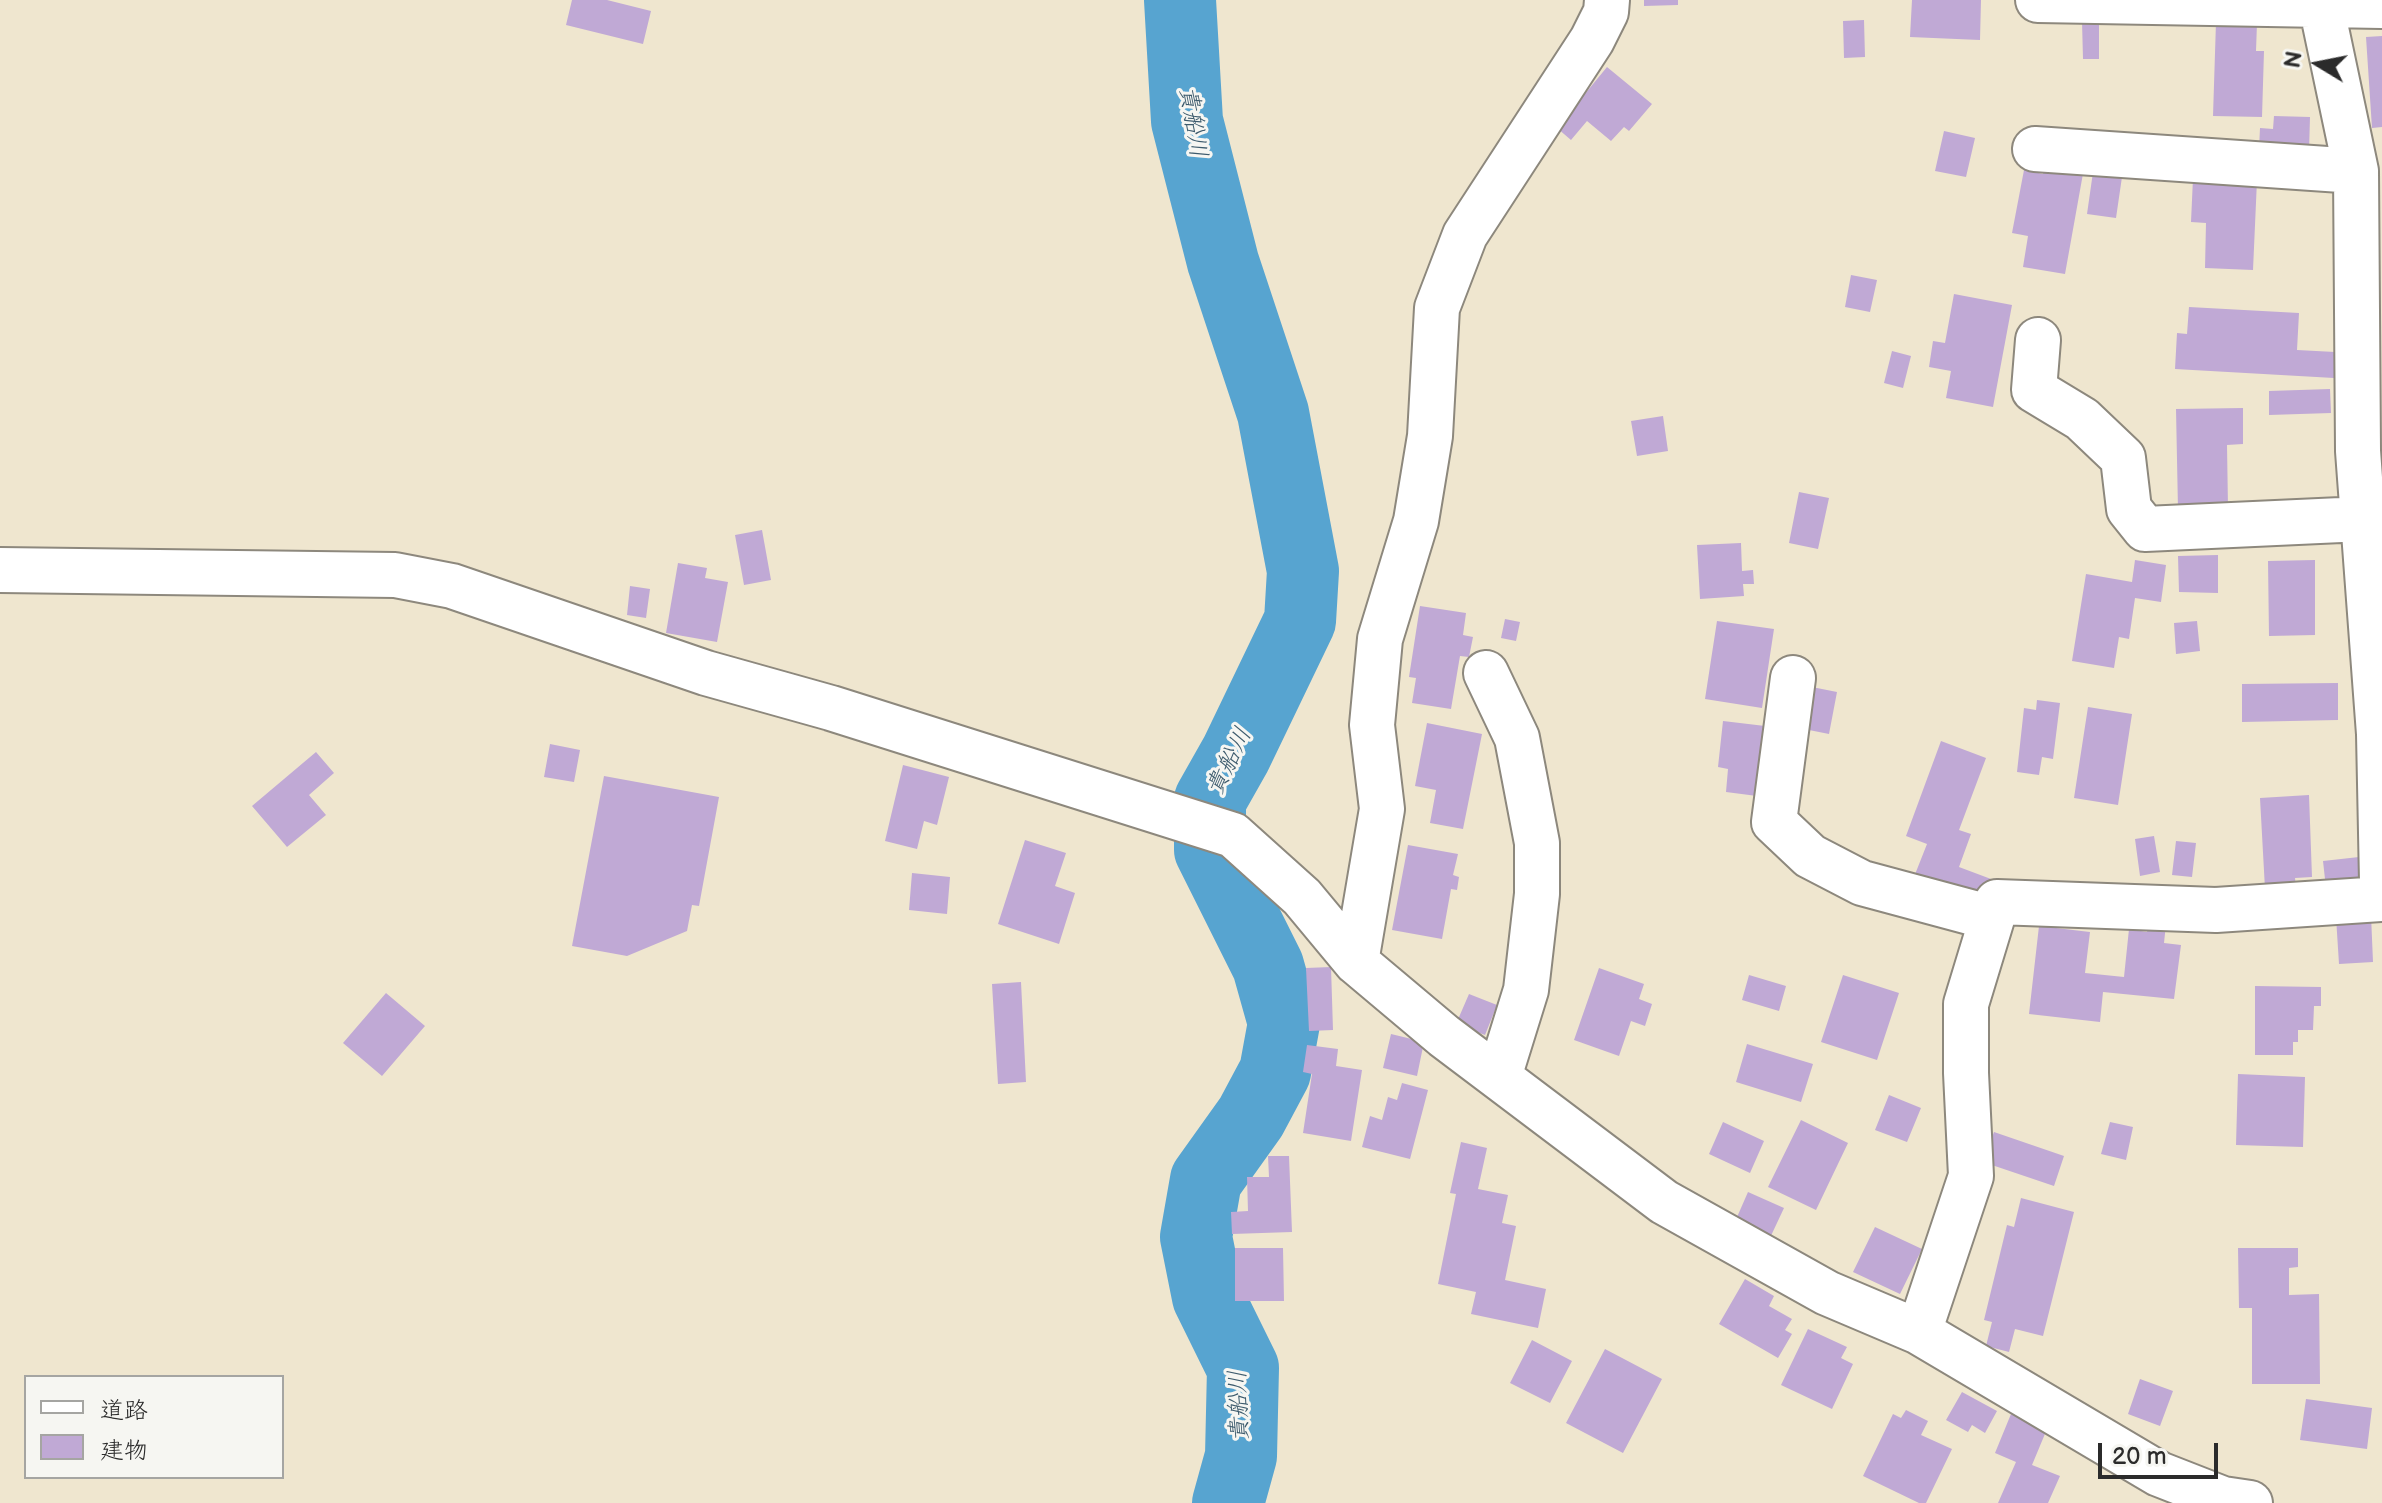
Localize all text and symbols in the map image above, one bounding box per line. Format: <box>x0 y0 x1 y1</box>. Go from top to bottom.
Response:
north arrow <box>2278 24 2358 104</box>
text: N <box>2279 49 2309 70</box>
water label: 貴船川 <box>1172 84 1212 160</box>
water label: 貴船川 <box>1201 723 1259 801</box>
water label: 貴船川 <box>1224 1370 1256 1442</box>
legend <box>24 1375 284 1479</box>
text: 道路 <box>100 1396 148 1425</box>
scale bar <box>2102 1427 2222 1477</box>
text: 建物 <box>100 1436 148 1465</box>
text: 20 m <box>2112 1442 2167 1471</box>

